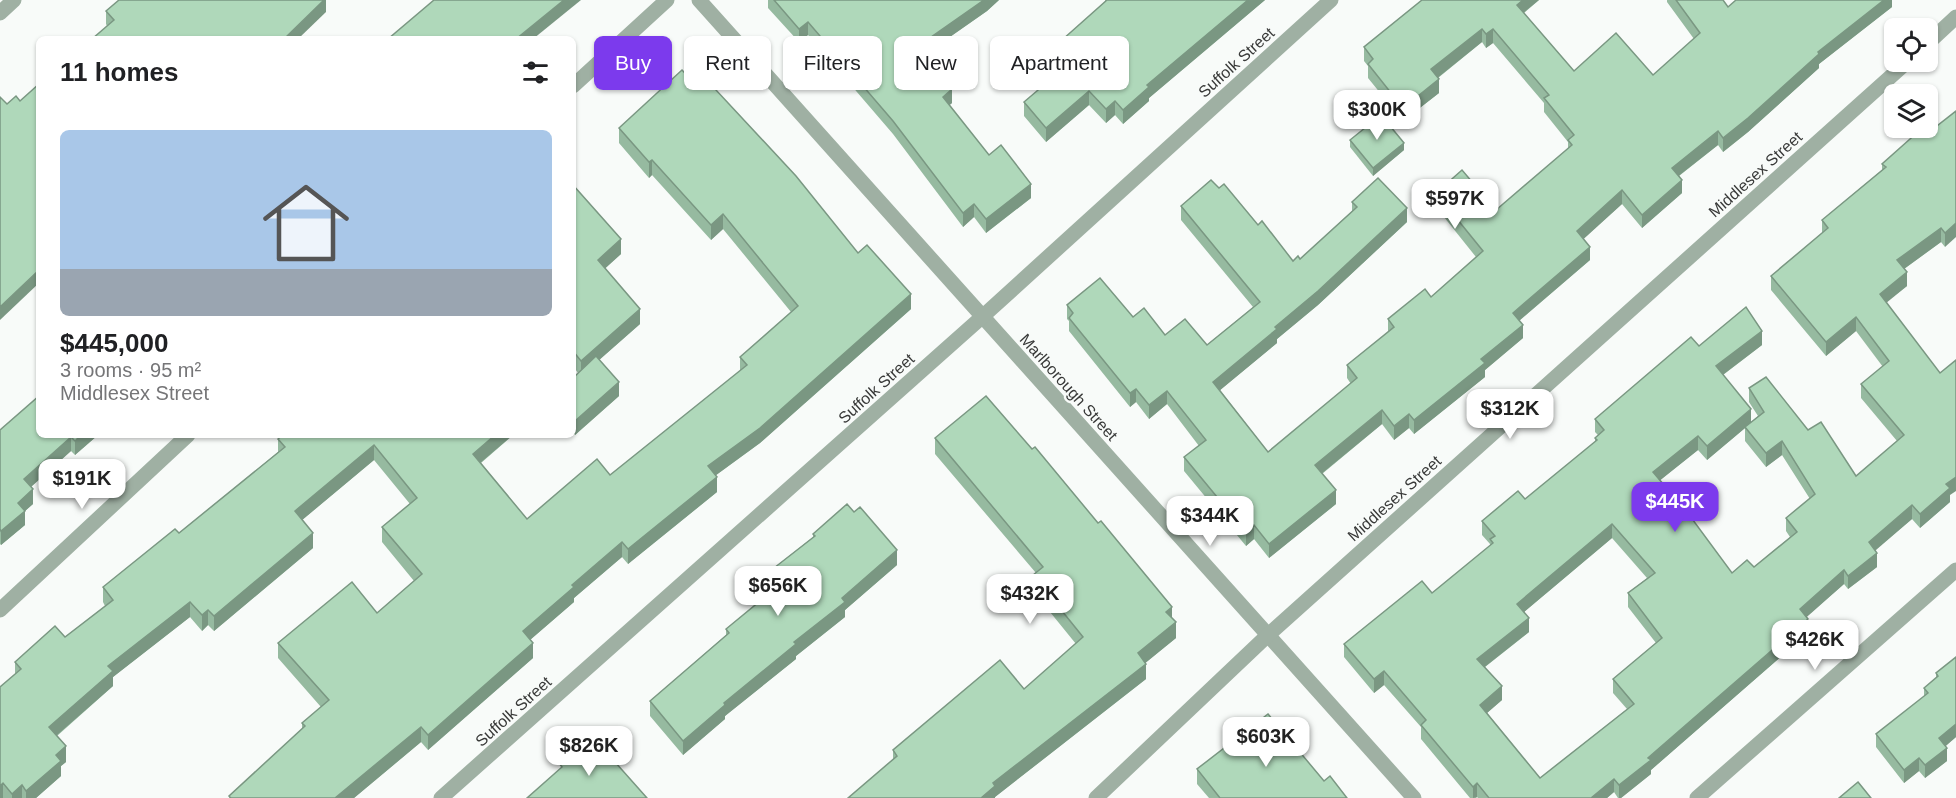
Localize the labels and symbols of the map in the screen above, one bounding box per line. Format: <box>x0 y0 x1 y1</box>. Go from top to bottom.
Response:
street label: Suffolk Street <box>1195 24 1278 101</box>
pin: $300K <box>1335 90 1419 141</box>
street label: Middlesex Street <box>1705 128 1806 221</box>
pin: $597K <box>1413 179 1497 230</box>
street label: Marlborough Street <box>1016 331 1121 444</box>
street label: Suffolk Street <box>835 350 918 427</box>
pin: $312K <box>1468 389 1552 440</box>
street label: Middlesex Street <box>1344 452 1445 545</box>
pin: $191K <box>40 459 124 510</box>
pin: $445K <box>1633 482 1717 533</box>
pin: $344K <box>1168 496 1252 547</box>
pin: $656K <box>736 566 820 617</box>
pin: $432K <box>988 574 1072 625</box>
pin: $426K <box>1773 620 1857 671</box>
street label: Suffolk Street <box>472 673 555 750</box>
pin: $603K <box>1224 717 1308 768</box>
pin: $826K <box>547 726 631 777</box>

